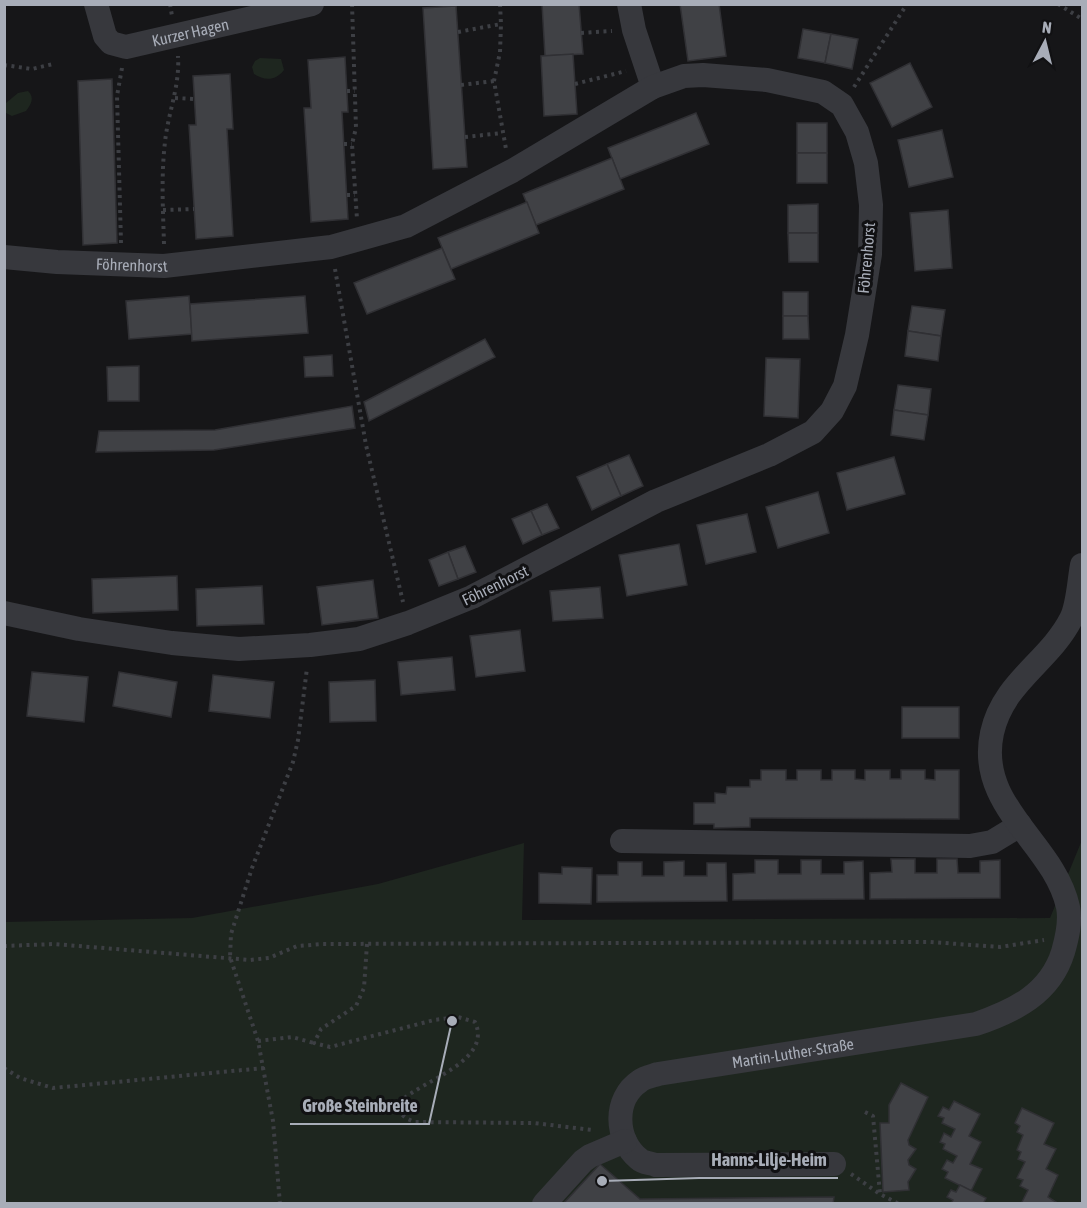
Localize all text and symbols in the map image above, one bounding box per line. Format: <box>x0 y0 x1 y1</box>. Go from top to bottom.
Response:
north arrow <box>1015 12 1075 72</box>
street label: Kurzer Hagen <box>150 15 230 50</box>
text: N <box>1041 18 1053 37</box>
street label: Föhrenhorst <box>854 221 878 294</box>
street label: Föhrenhorst <box>96 254 169 275</box>
street label: Föhrenhorst <box>459 561 531 609</box>
street label: Martin-Luther-Straße <box>731 1034 855 1071</box>
callout: Große Steinbreite <box>290 1088 429 1124</box>
text: Große Steinbreite <box>302 1095 418 1116</box>
callout: Hanns-Lilje-Heim <box>699 1142 838 1178</box>
text: Hanns-Lilje-Heim <box>711 1149 827 1170</box>

